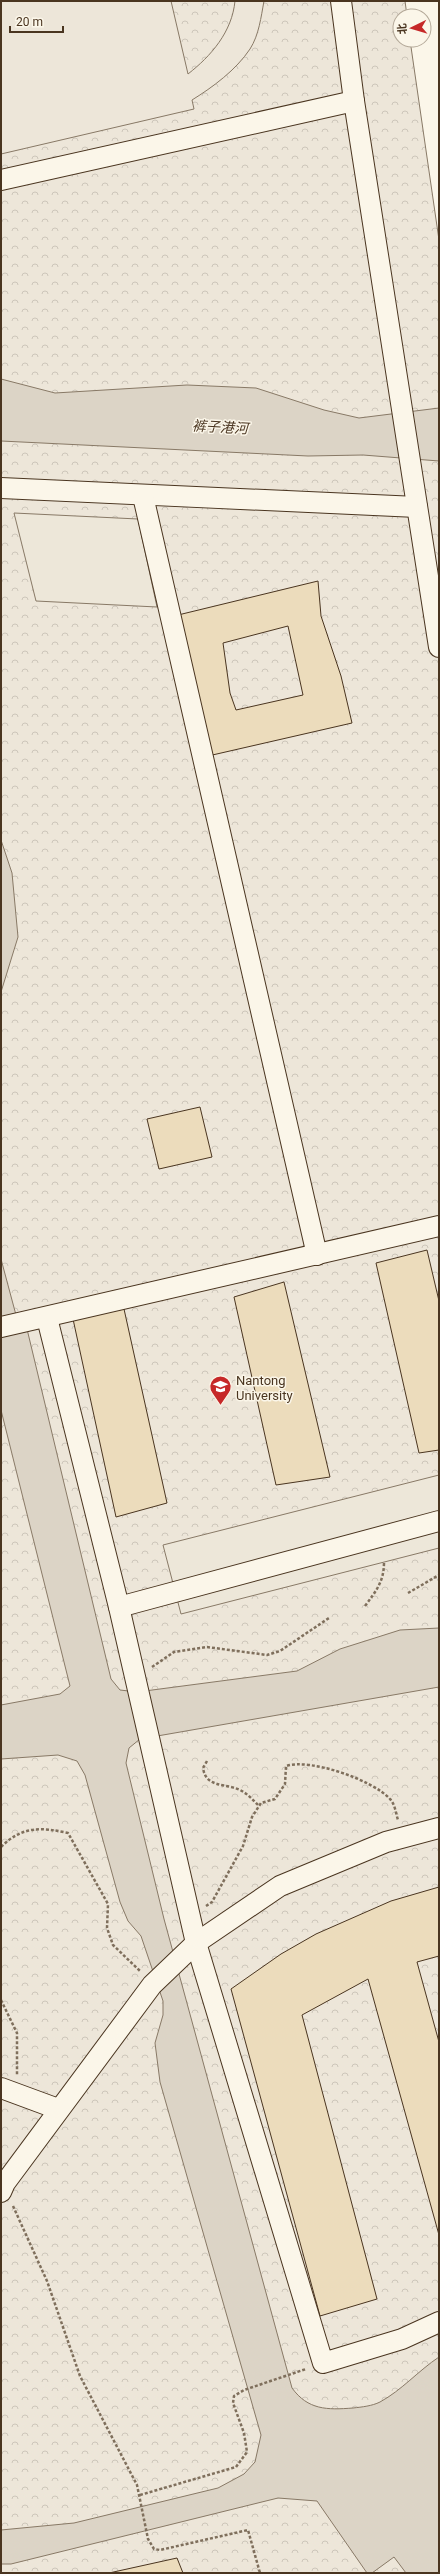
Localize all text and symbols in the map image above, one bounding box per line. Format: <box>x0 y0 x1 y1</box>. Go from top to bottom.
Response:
scale bar <box>10 8 63 34</box>
north arrow <box>392 8 432 48</box>
text: 20 m <box>16 15 43 29</box>
text: 北 <box>396 23 409 35</box>
water label: 裤子港河 <box>192 418 251 437</box>
place label: Nantong University <box>236 1373 293 1403</box>
school or university icon: Nantong University <box>207 1374 233 1407</box>

